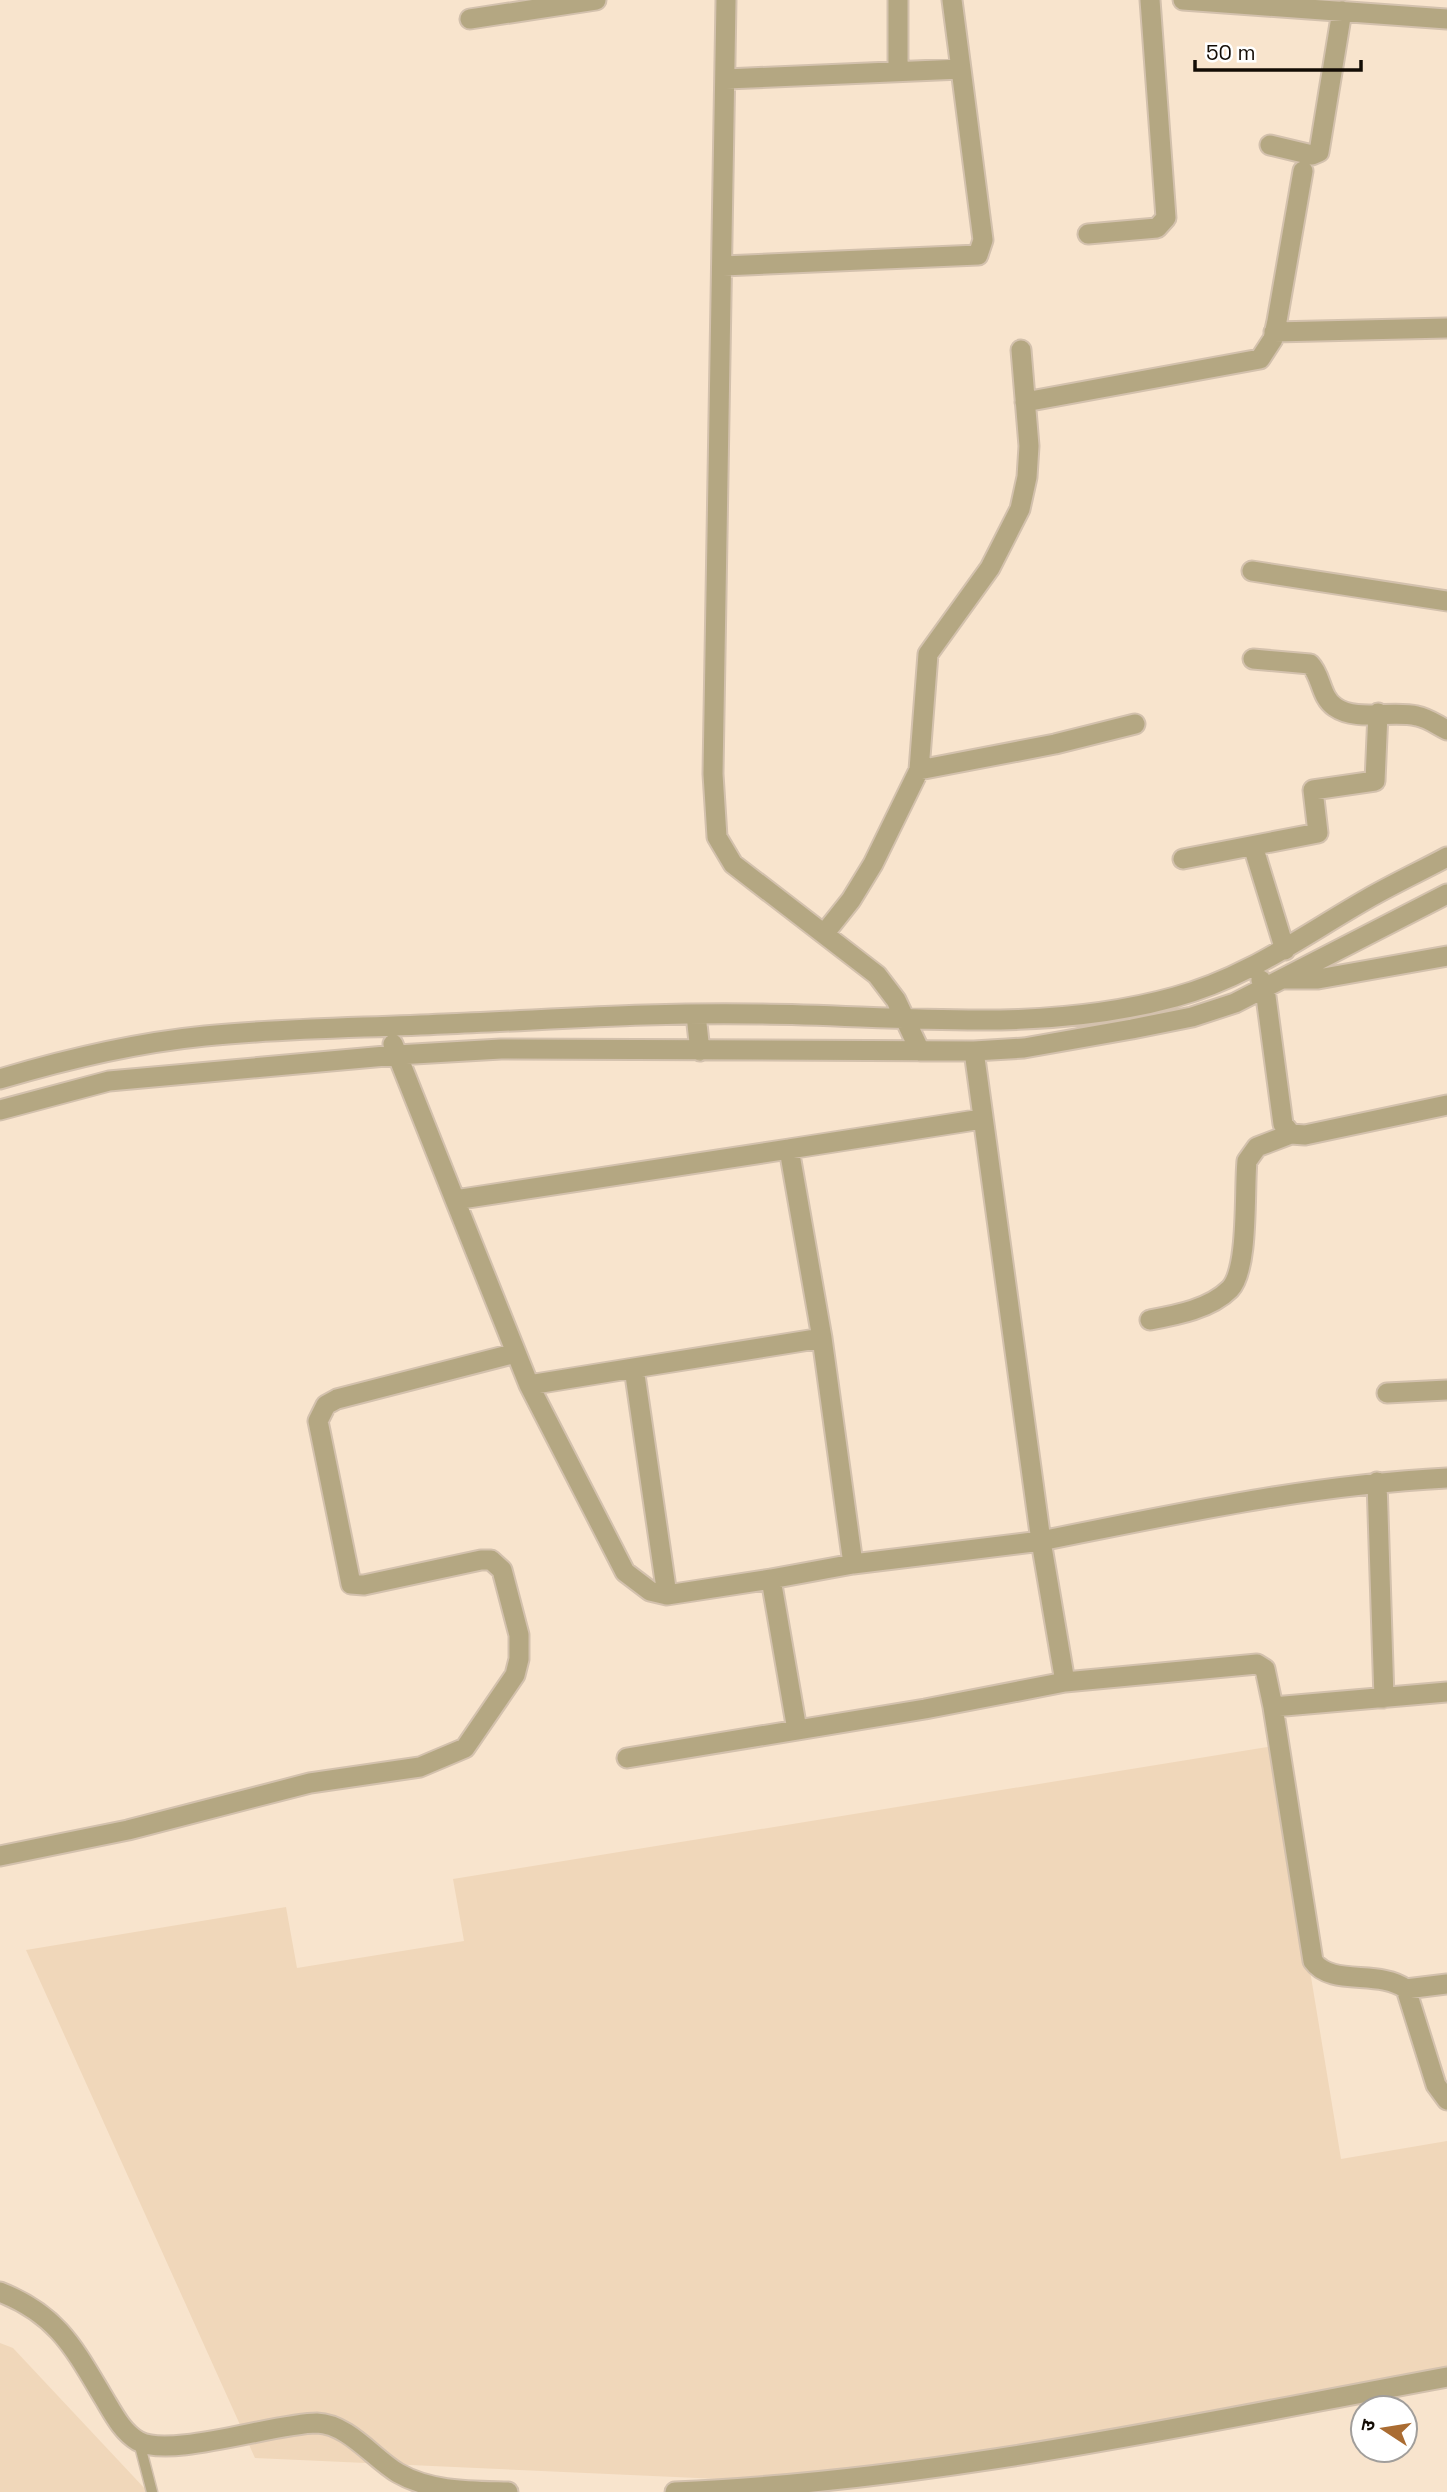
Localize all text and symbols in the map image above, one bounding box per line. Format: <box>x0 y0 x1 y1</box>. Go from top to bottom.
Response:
scale bar <box>1195 28 1361 72</box>
text: 50 m <box>1206 39 1256 66</box>
north arrow <box>1349 2394 1419 2464</box>
text: उ <box>1354 2417 1381 2434</box>

